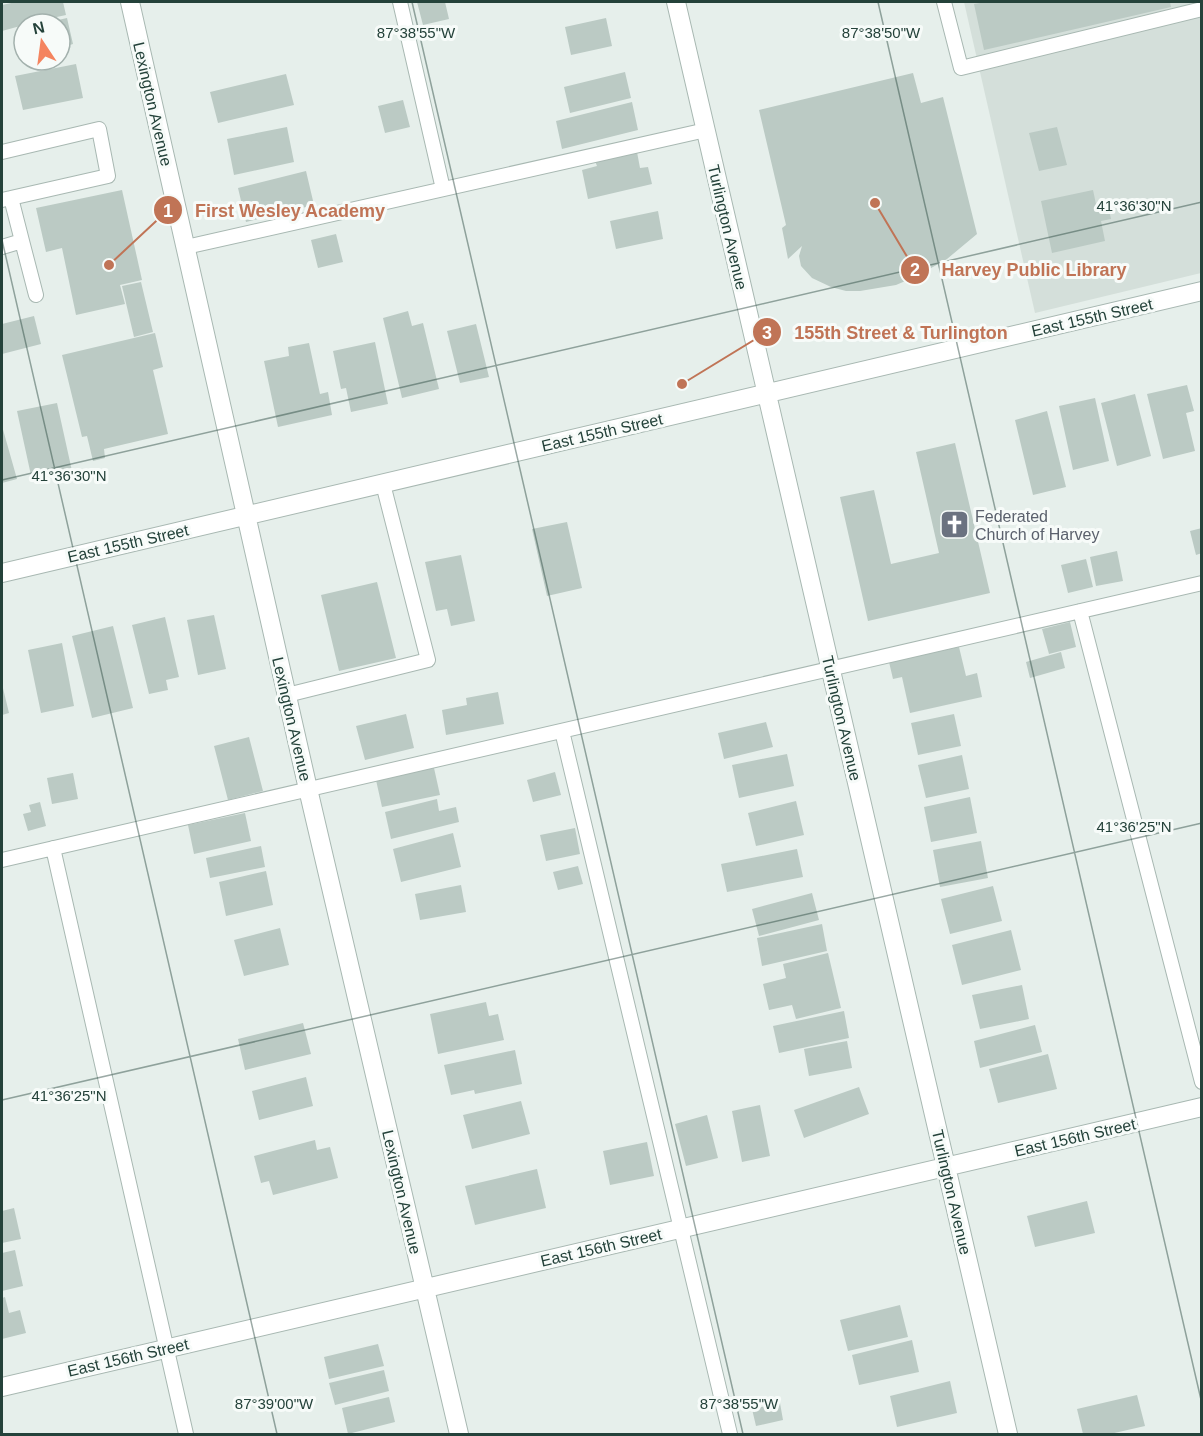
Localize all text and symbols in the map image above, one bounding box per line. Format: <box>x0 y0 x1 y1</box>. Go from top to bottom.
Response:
north arrow <box>12 12 72 72</box>
text: N <box>31 18 46 37</box>
text: 87°38'55"W <box>377 24 456 41</box>
text: 87°38'50"W <box>842 24 921 41</box>
street label: Lexington Avenue <box>130 40 175 168</box>
street label: Turlington Avenue <box>705 163 750 292</box>
callout: First Wesley Academy <box>153 192 397 228</box>
text: 41°36'30"N <box>1096 197 1172 214</box>
text: 1 <box>163 201 173 221</box>
text: First Wesley Academy <box>195 201 385 221</box>
callout: Harvey Public Library <box>900 252 1139 288</box>
text: 2 <box>910 260 920 280</box>
text: Harvey Public Library <box>941 260 1127 280</box>
street label: East 155th Street <box>1030 295 1155 340</box>
callout: 155th Street & Turlington <box>752 314 1020 350</box>
text: 3 <box>762 323 772 343</box>
text: 155th Street & Turlington <box>794 323 1008 343</box>
street label: East 155th Street <box>540 410 665 455</box>
text: 41°36'30"N <box>31 467 107 484</box>
place label: Federated Church of Harvey <box>975 508 1100 543</box>
church icon: Federated Church of Harvey <box>938 509 970 541</box>
street label: East 155th Street <box>66 521 191 566</box>
street label: Turlington Avenue <box>819 654 864 783</box>
street label: Lexington Avenue <box>269 655 314 783</box>
text: 41°36'25"N <box>1096 818 1172 835</box>
text: 41°36'25"N <box>31 1087 107 1104</box>
street label: East 156th Street <box>1013 1115 1138 1160</box>
street label: Lexington Avenue <box>379 1128 424 1256</box>
street label: Turlington Avenue <box>929 1128 974 1257</box>
street label: East 156th Street <box>539 1225 664 1270</box>
street label: East 156th Street <box>66 1335 191 1380</box>
text: 87°39'00"W <box>235 1395 314 1412</box>
text: 87°38'55"W <box>700 1395 779 1412</box>

